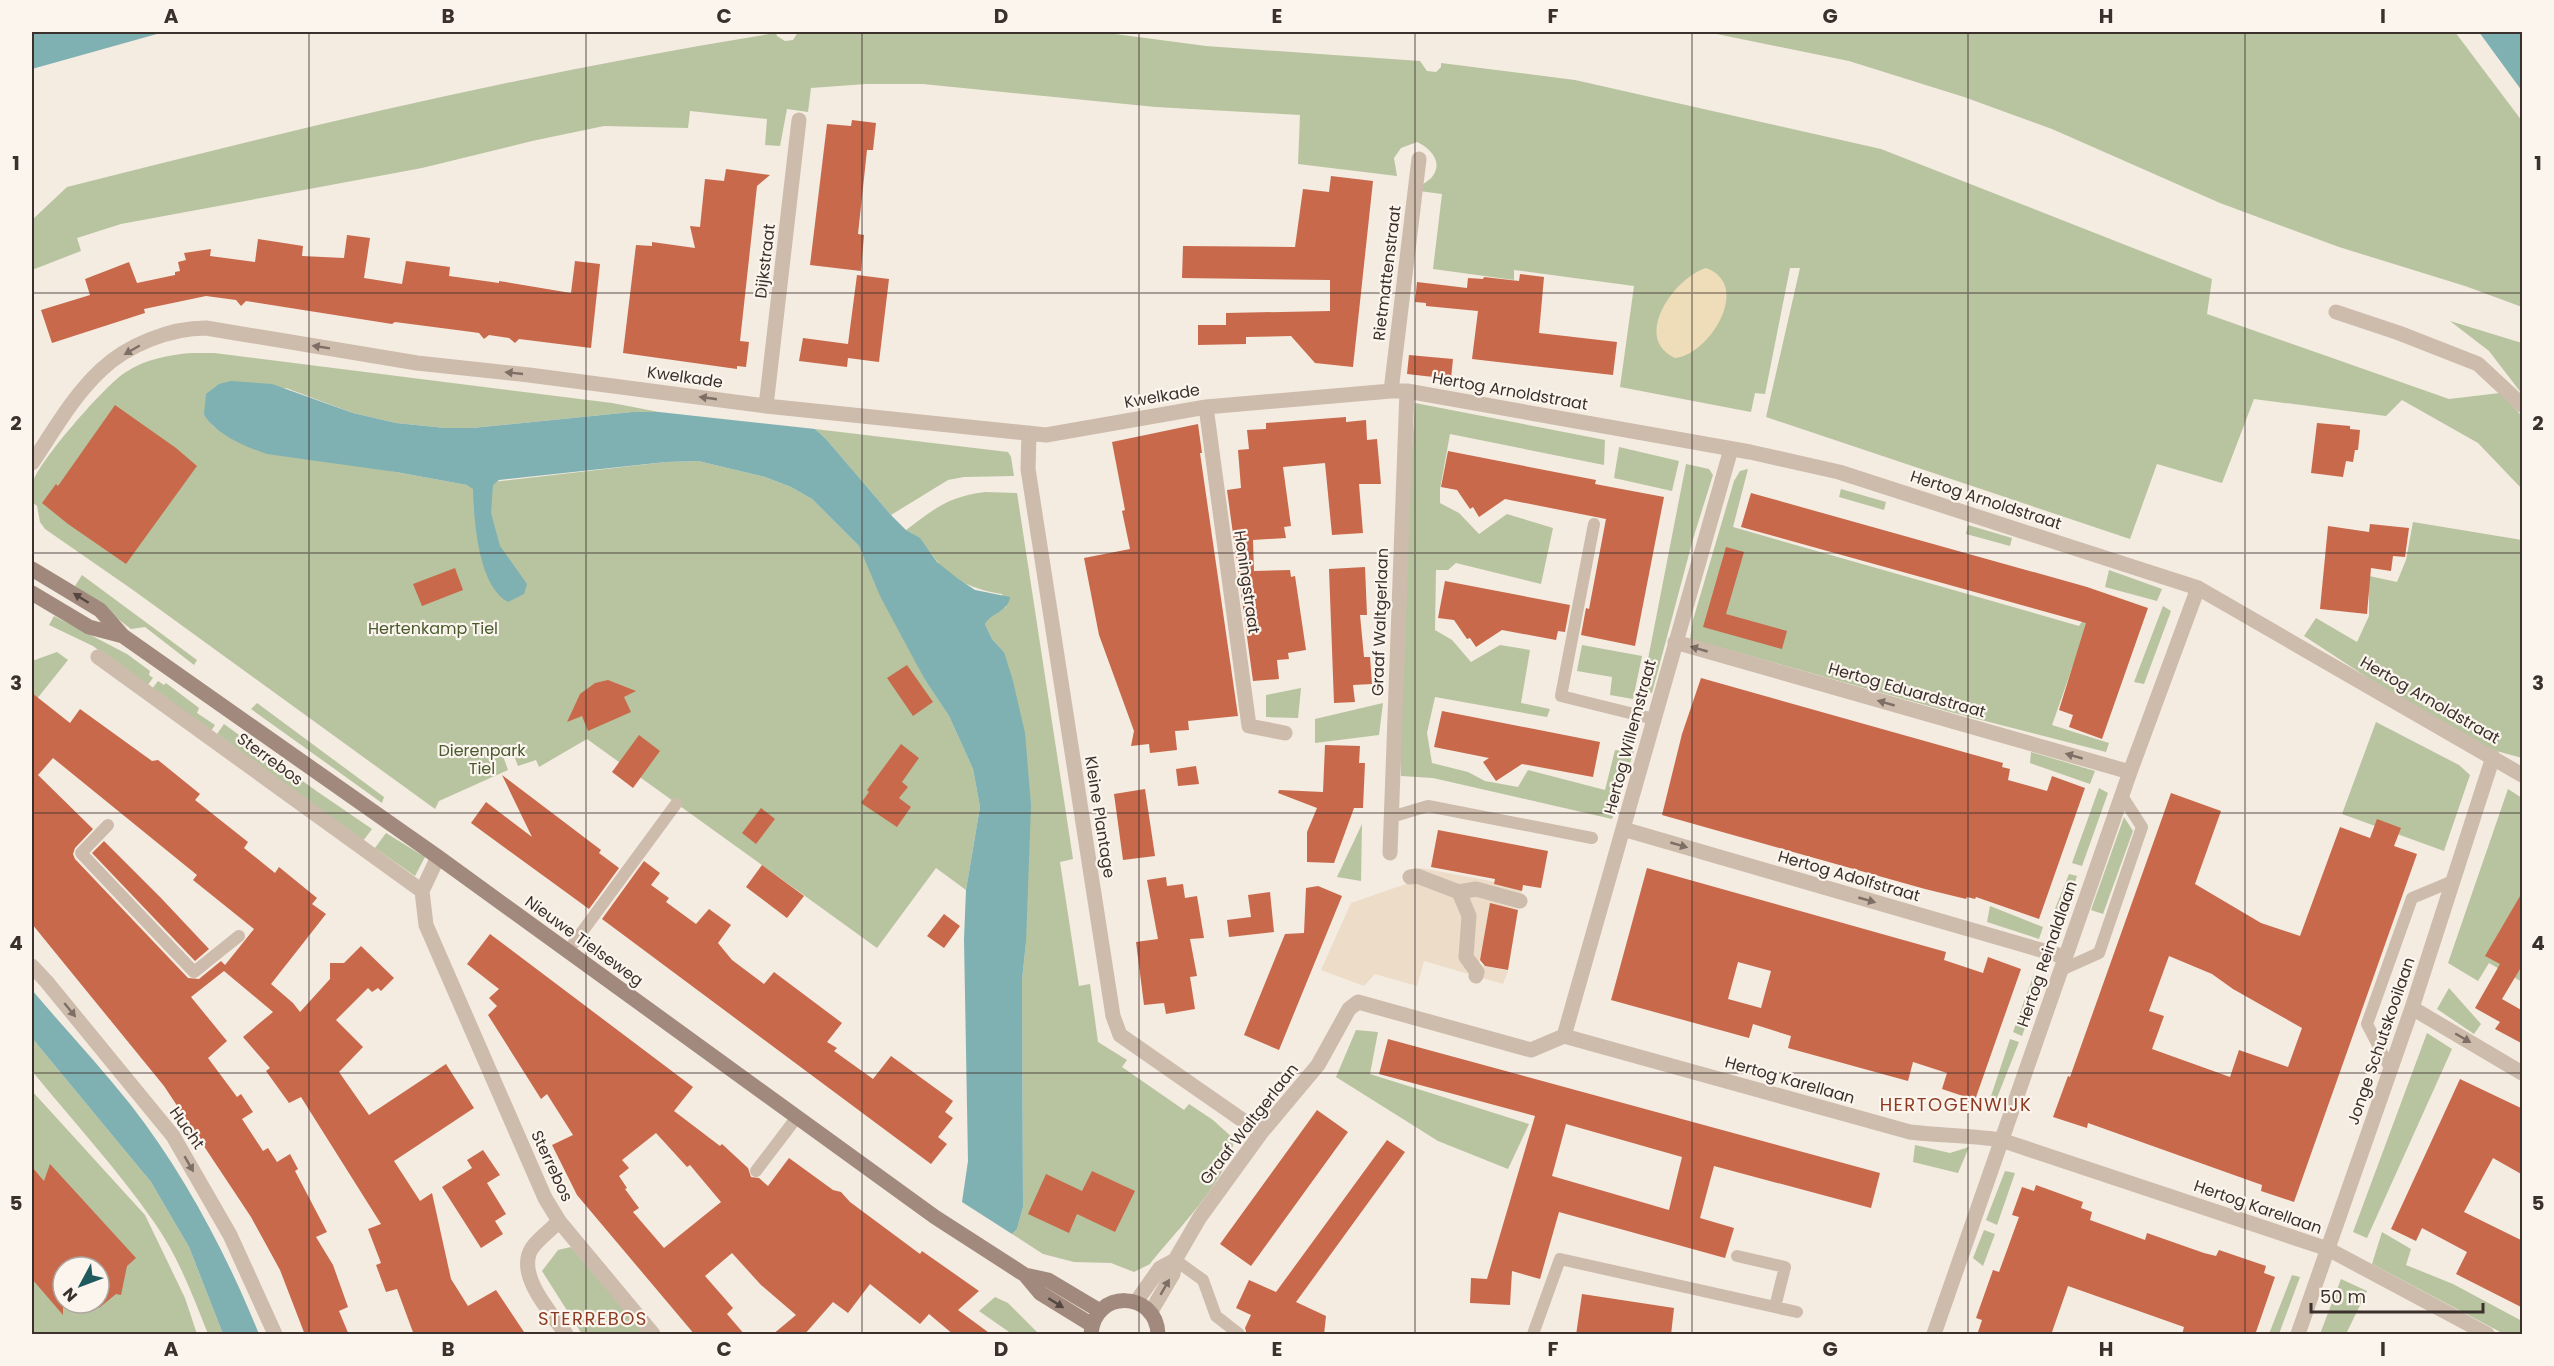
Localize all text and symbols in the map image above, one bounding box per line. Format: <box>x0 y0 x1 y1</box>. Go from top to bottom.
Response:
text: A <box>164 2 179 30</box>
text: B <box>441 2 455 30</box>
text: C <box>716 2 732 30</box>
text: D <box>994 2 1008 30</box>
text: E <box>1272 2 1282 30</box>
text: F <box>1548 2 1559 30</box>
text: G <box>1822 2 1838 30</box>
text: H <box>2099 2 2113 30</box>
text: I <box>2380 2 2386 30</box>
text: 1 <box>12 149 20 177</box>
text: 1 <box>2534 149 2542 177</box>
street label: Rietmattenstraat <box>1367 204 1407 342</box>
street label: Dijkstraat <box>749 222 781 300</box>
one-way arrow <box>312 342 331 351</box>
one-way arrow <box>123 345 140 355</box>
street label: Kwelkade <box>646 360 724 394</box>
street label: Hertog Arnoldstraat <box>1430 366 1590 416</box>
one-way arrow <box>505 368 524 378</box>
street label: Kwelkade <box>1122 378 1202 414</box>
one-way arrow <box>698 394 717 403</box>
text: 2 <box>10 409 22 437</box>
text: 2 <box>2532 409 2544 437</box>
street label: Hertog Arnoldstraat <box>1907 465 2065 535</box>
street label: Honingstraat <box>1228 529 1266 635</box>
street label: Graaf Waltgerlaan <box>1366 547 1394 697</box>
one-way arrow <box>73 593 89 604</box>
park label: Hertenkamp Tiel <box>368 617 498 640</box>
one-way arrow <box>1690 644 1708 653</box>
street label: Hertog Arnoldstraat <box>2356 651 2504 749</box>
street label: Hertog Willemstraat <box>1598 657 1662 817</box>
street label: Hertog Eduardstraat <box>1826 657 1988 724</box>
text: 3 <box>10 669 22 697</box>
text: 3 <box>2532 669 2544 697</box>
one-way arrow <box>1877 698 1895 707</box>
street label: Sterrebos <box>232 727 308 791</box>
park label: Dierenpark Tiel <box>438 739 526 780</box>
one-way arrow <box>2065 751 2083 760</box>
street label: Kleine Plantage <box>1079 754 1121 880</box>
one-way arrow <box>1671 841 1689 850</box>
street label: Hertog Adolfstraat <box>1775 845 1923 907</box>
street label: Hertog Reinaldlaan <box>2011 878 2083 1030</box>
street label: Nieuwe Tielseweg <box>520 890 648 992</box>
one-way arrow <box>1858 895 1876 905</box>
text: 4 <box>9 929 23 957</box>
text: 4 <box>2531 929 2545 957</box>
street label: Jonge Schutskooilaan <box>2341 954 2421 1128</box>
one-way arrow <box>64 1002 77 1018</box>
one-way arrow <box>2455 1032 2471 1043</box>
street label: Hertog Karellaan <box>1722 1050 1858 1110</box>
street label: Graaf Waltgerlaan <box>1194 1058 1304 1190</box>
district label: HERTOGENWIJK <box>1880 1092 2032 1117</box>
street label: Hucht <box>164 1102 210 1154</box>
street label: Sterrebos <box>525 1127 579 1205</box>
one-way arrow <box>184 1156 195 1172</box>
street label: Hertog Karellaan <box>2191 1174 2325 1240</box>
text: 5 <box>10 1189 23 1217</box>
text: 5 <box>2532 1189 2545 1217</box>
north arrow <box>51 1255 111 1315</box>
scale bar <box>2311 1276 2484 1314</box>
one-way arrow <box>1160 1279 1171 1295</box>
text: N <box>57 1282 83 1307</box>
text: 50 m <box>2320 1284 2366 1309</box>
one-way arrow <box>1048 1298 1064 1309</box>
district label: STERREBOS <box>538 1306 648 1331</box>
text: A <box>164 1335 179 1363</box>
text: B <box>441 1335 455 1363</box>
text: C <box>716 1335 732 1363</box>
text: D <box>994 1335 1008 1363</box>
text: E <box>1272 1335 1282 1363</box>
text: F <box>1548 1335 1559 1363</box>
text: G <box>1822 1335 1838 1363</box>
text: H <box>2099 1335 2113 1363</box>
text: I <box>2380 1335 2386 1363</box>

